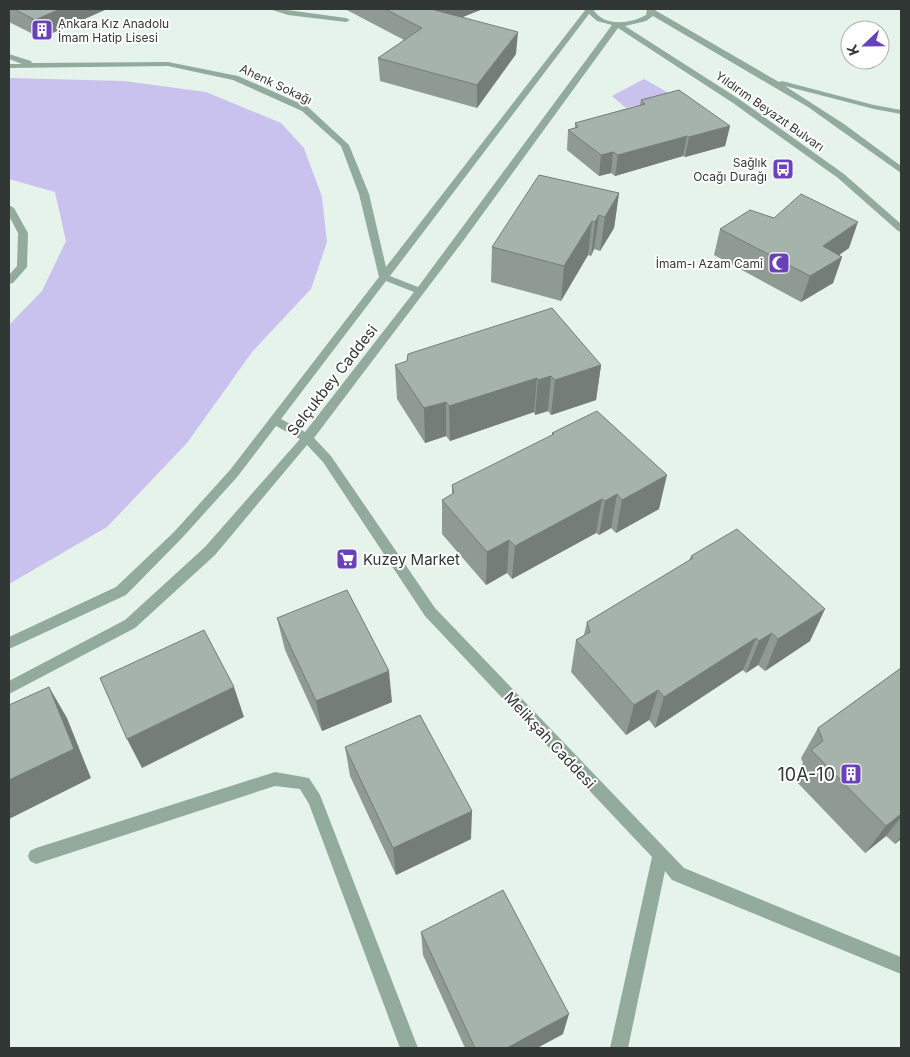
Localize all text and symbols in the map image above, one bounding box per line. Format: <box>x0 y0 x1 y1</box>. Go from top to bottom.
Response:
place label: Ankara Kız Anadolu İmam Hatip Lisesi <box>58 16 169 45</box>
building icon: Ankara Kız Anadolu İmam Hatip Lisesi <box>30 18 54 42</box>
north arrow <box>840 20 890 70</box>
text: K <box>843 42 862 58</box>
street label: Ahenk Sokağı <box>238 61 314 107</box>
street label: Yıldırım Beyazıt Bulvarı <box>713 68 827 154</box>
place label: Sağlık Ocağı Durağı <box>693 155 767 184</box>
bus stop icon: Sağlık Ocağı Durağı <box>771 157 795 181</box>
mosque icon: İmam-ı Azam Cami <box>767 251 791 275</box>
place label: İmam-ı Azam Cami <box>656 256 763 271</box>
street label: Selçukbey Caddesi <box>283 321 381 439</box>
supermarket icon: Kuzey Market <box>335 547 359 571</box>
place label: Kuzey Market <box>363 550 460 569</box>
street label: Melikşah Caddesi <box>500 688 600 792</box>
building icon: 10A-10 <box>839 762 863 786</box>
place label: 10A-10 <box>778 764 835 785</box>

